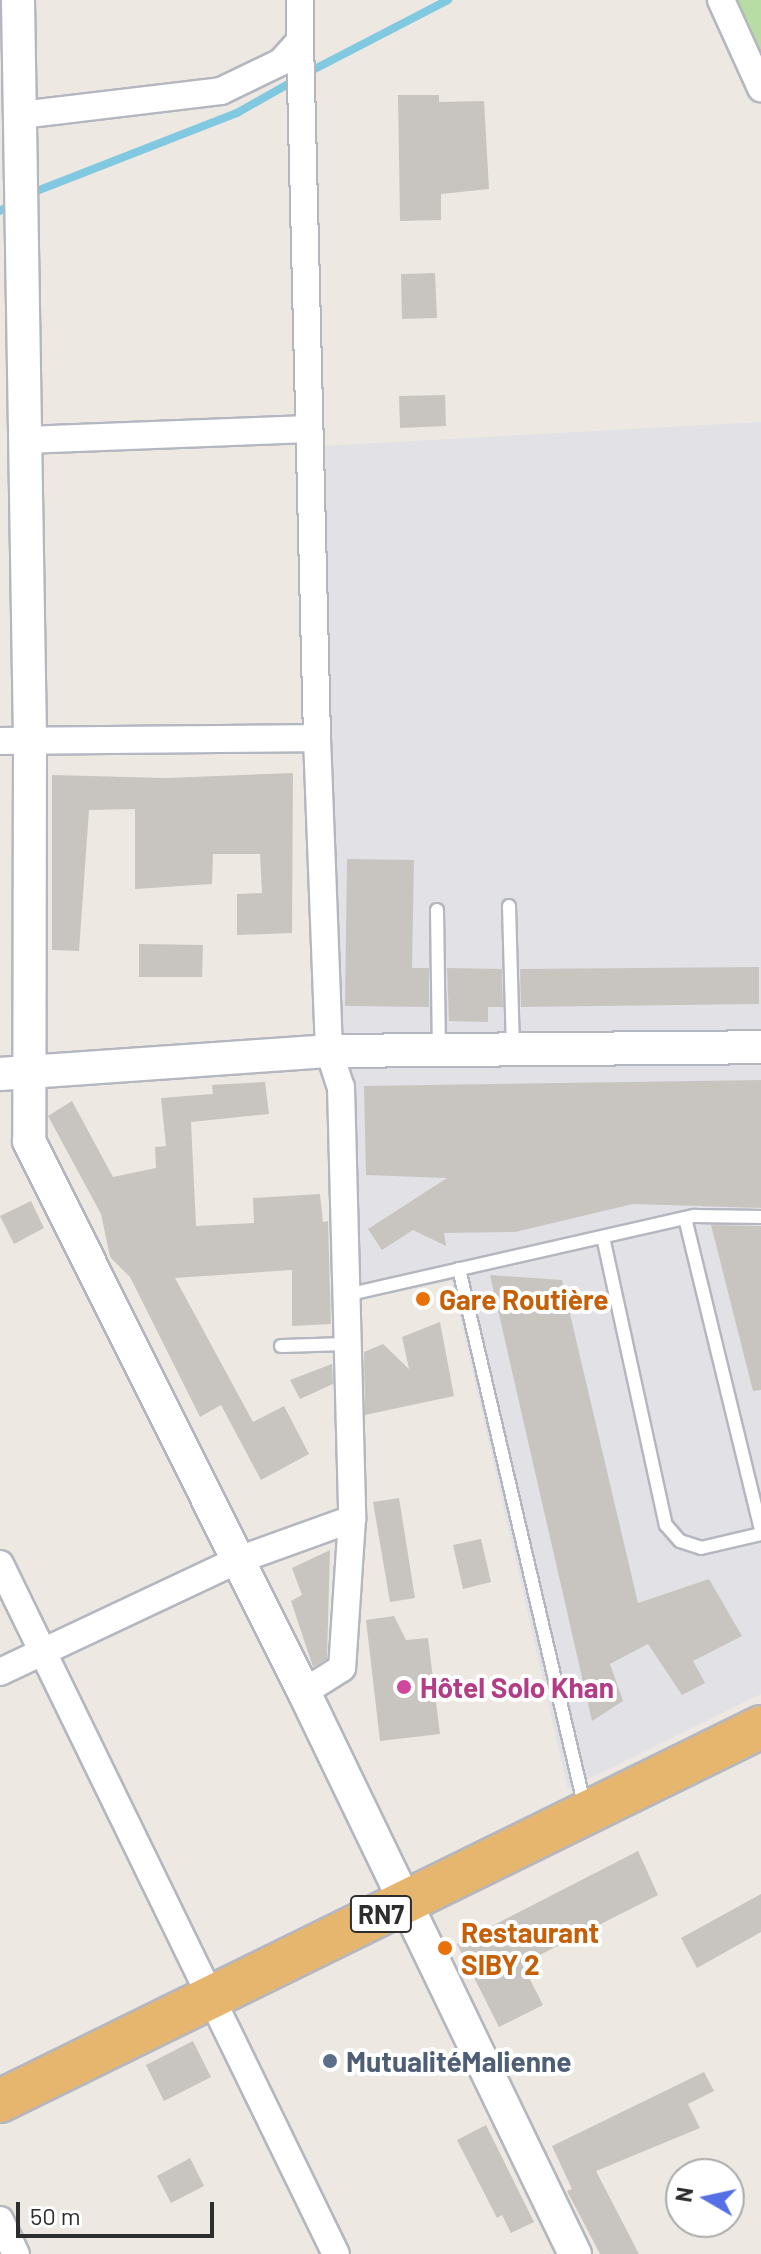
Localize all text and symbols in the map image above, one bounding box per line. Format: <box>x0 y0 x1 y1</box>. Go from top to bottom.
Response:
place label: Gare Routière <box>439 1282 609 1316</box>
marker: Gare Routière <box>414 1290 432 1308</box>
place label: Hôtel Solo Khan <box>420 1670 614 1704</box>
marker: Hôtel Solo Khan <box>395 1678 413 1696</box>
road number: RN7 <box>349 1892 413 1936</box>
place label: Restaurant SIBY 2 <box>461 1915 599 1981</box>
marker: Restaurant SIBY 2 <box>436 1939 454 1957</box>
place label: MutualitéMalienne <box>346 2044 572 2078</box>
marker: MutualitéMalienne <box>321 2052 339 2070</box>
north arrow <box>665 2158 745 2238</box>
text: N <box>669 2185 697 2204</box>
scale bar <box>20 2186 218 2236</box>
text: 50 m <box>30 2201 81 2230</box>

